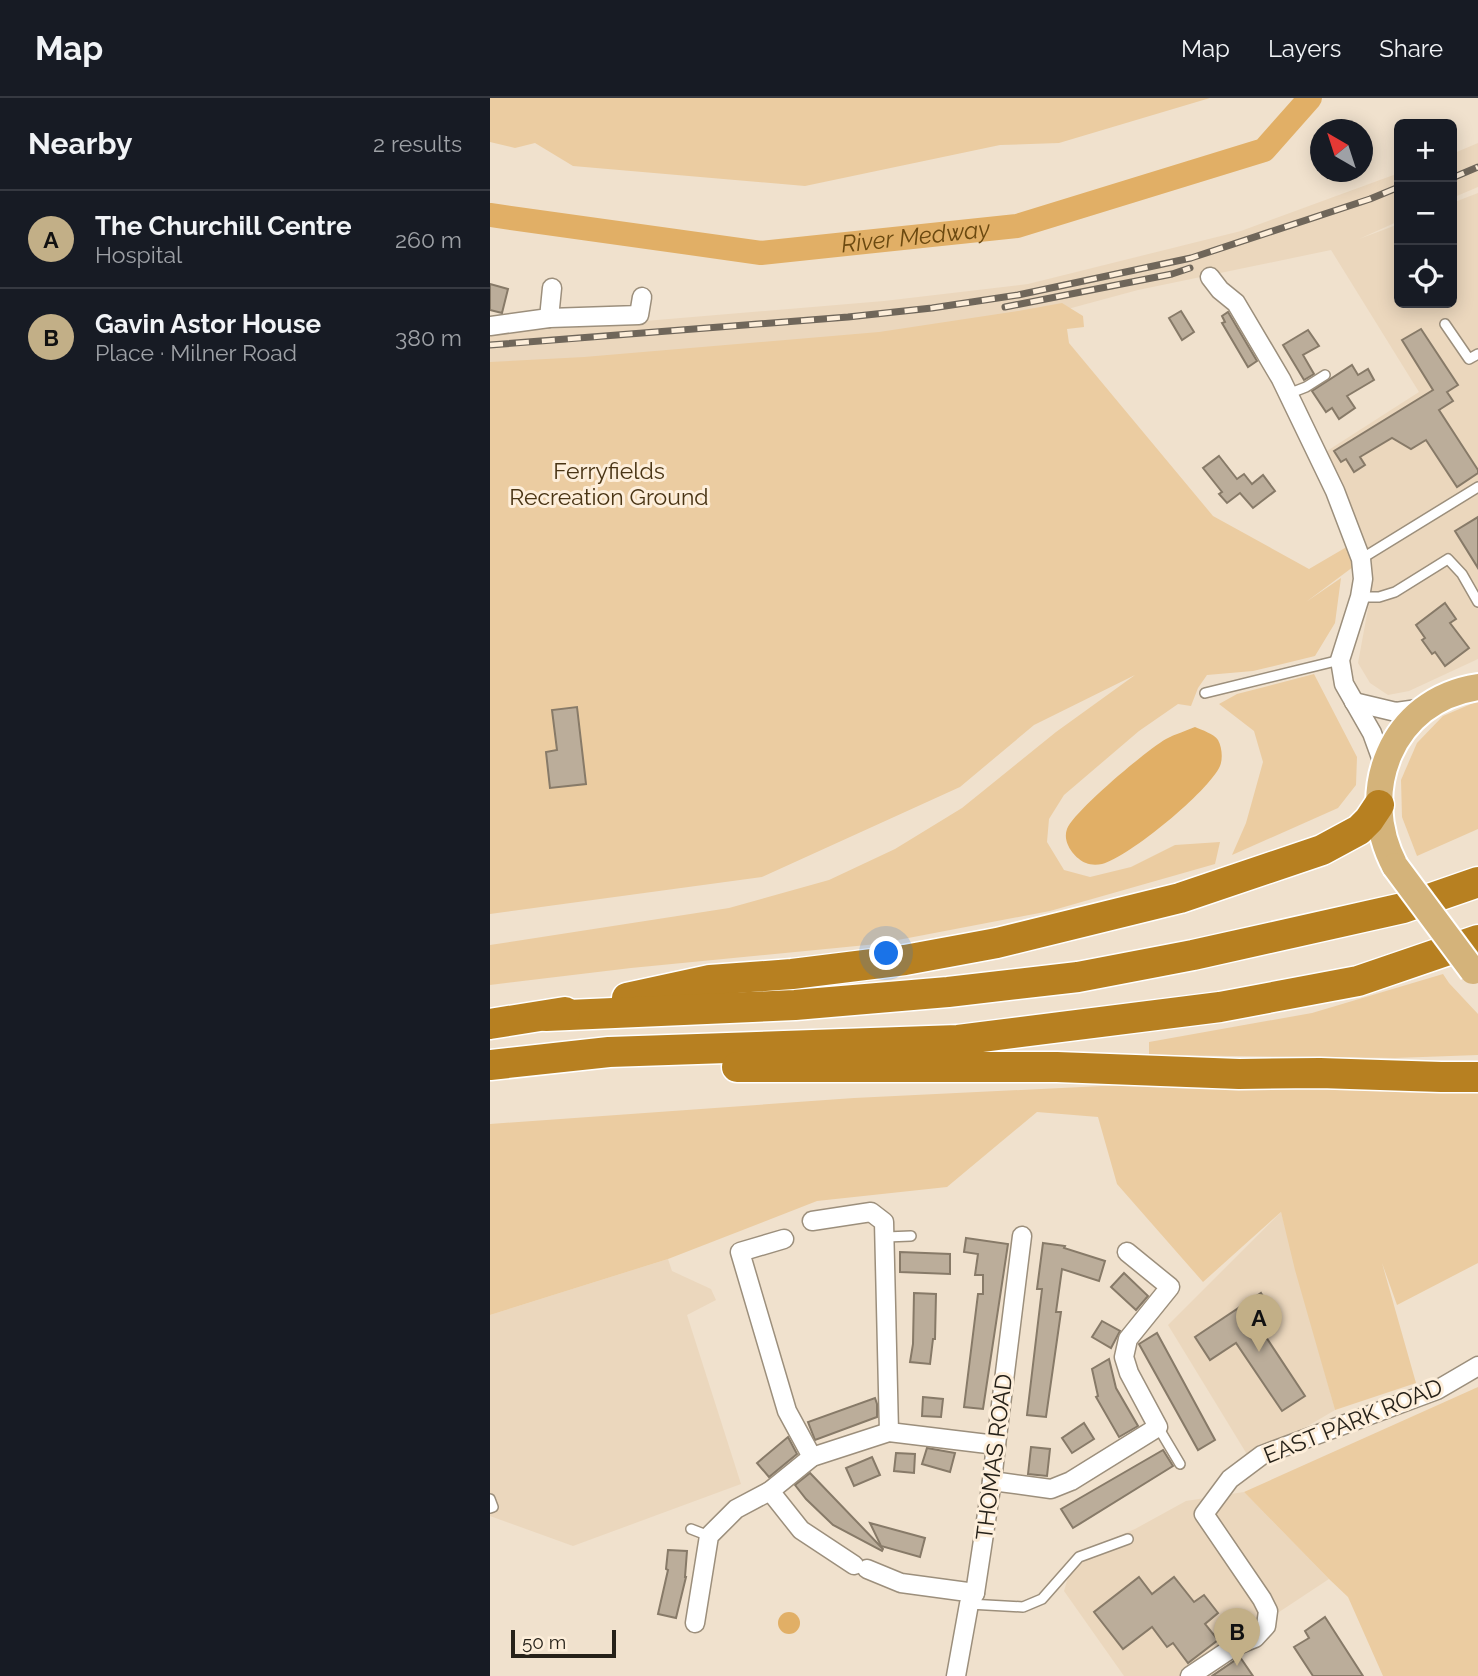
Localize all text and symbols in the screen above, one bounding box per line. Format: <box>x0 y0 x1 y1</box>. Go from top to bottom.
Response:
text: Map <box>35 29 103 68</box>
text: Map <box>1181 34 1230 63</box>
text: Layers <box>1268 34 1341 63</box>
text: Share <box>1379 34 1443 63</box>
north arrow <box>1310 119 1373 182</box>
map controls <box>1394 119 1457 308</box>
button: + <box>1394 119 1457 182</box>
text: Nearby <box>28 126 132 161</box>
text: 2 results <box>373 130 462 157</box>
button: − <box>1394 182 1457 245</box>
text: The Churchill Centre <box>95 211 352 241</box>
water label: River Medway <box>840 214 993 258</box>
text: A <box>43 226 59 253</box>
text: 260 m <box>395 226 462 253</box>
text: Hospital <box>95 241 182 268</box>
button: locate <box>1394 245 1457 308</box>
text: Gavin Astor House <box>95 309 321 339</box>
text: B <box>43 324 59 351</box>
text: 380 m <box>395 324 462 351</box>
text: Place · Milner Road <box>95 339 297 366</box>
park label: Ferryfields Recreation Ground <box>509 457 709 510</box>
your location <box>869 936 903 970</box>
pin: A <box>1236 1294 1282 1352</box>
street label: THOMAS ROAD <box>970 1372 1017 1542</box>
street label: EAST PARK ROAD <box>1260 1372 1446 1469</box>
pin: B <box>1214 1608 1260 1666</box>
scale bar <box>511 1627 616 1659</box>
text: 50 m <box>522 1631 566 1653</box>

